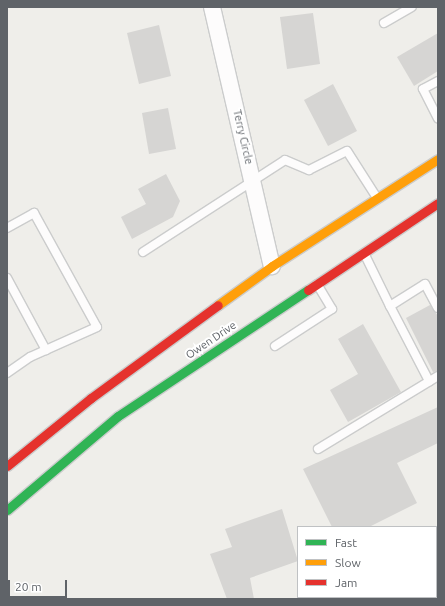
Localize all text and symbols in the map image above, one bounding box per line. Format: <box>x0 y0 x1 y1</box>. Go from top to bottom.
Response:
street label: Terry Circle <box>230 108 256 166</box>
street label: Owen Drive <box>183 318 239 362</box>
legend <box>297 526 437 598</box>
text: Fast <box>335 536 357 549</box>
text: Slow <box>335 556 361 569</box>
scale bar <box>10 572 69 598</box>
text: Jam <box>335 576 357 589</box>
text: 20 m <box>15 580 42 593</box>

